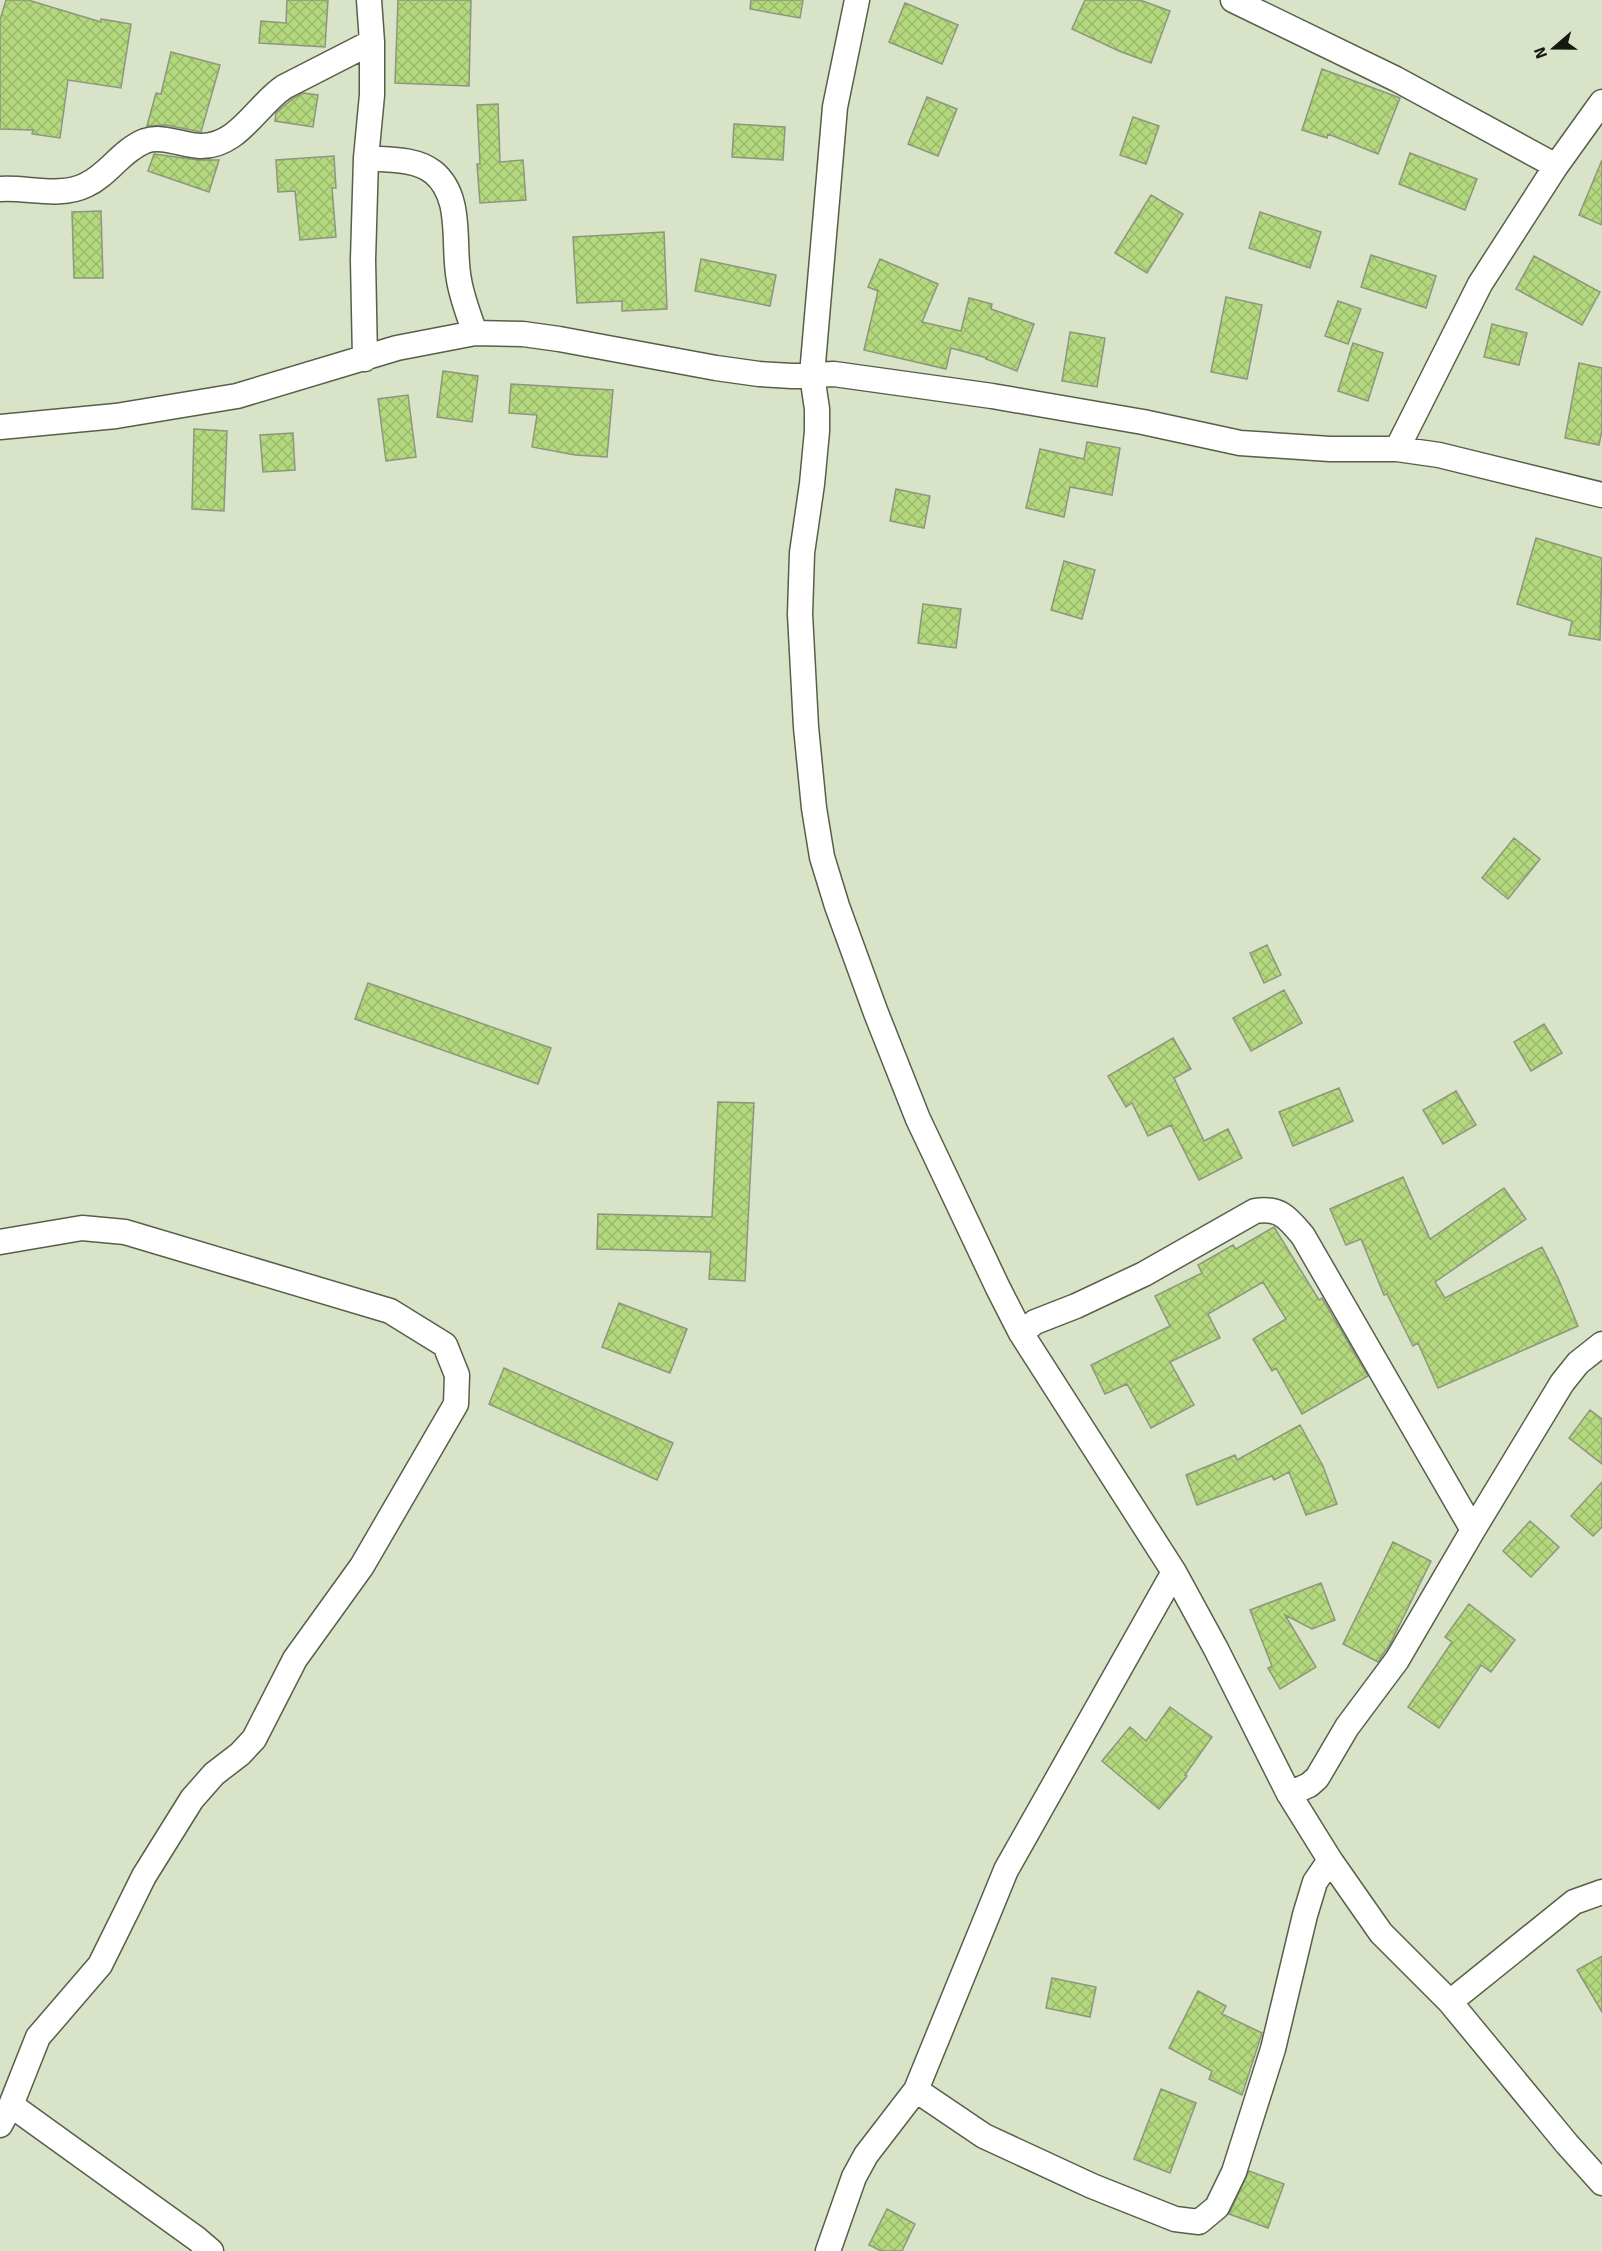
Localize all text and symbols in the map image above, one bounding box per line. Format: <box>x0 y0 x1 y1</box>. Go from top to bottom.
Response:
north arrow <box>1524 18 1584 78</box>
text: N <box>1530 44 1552 61</box>

